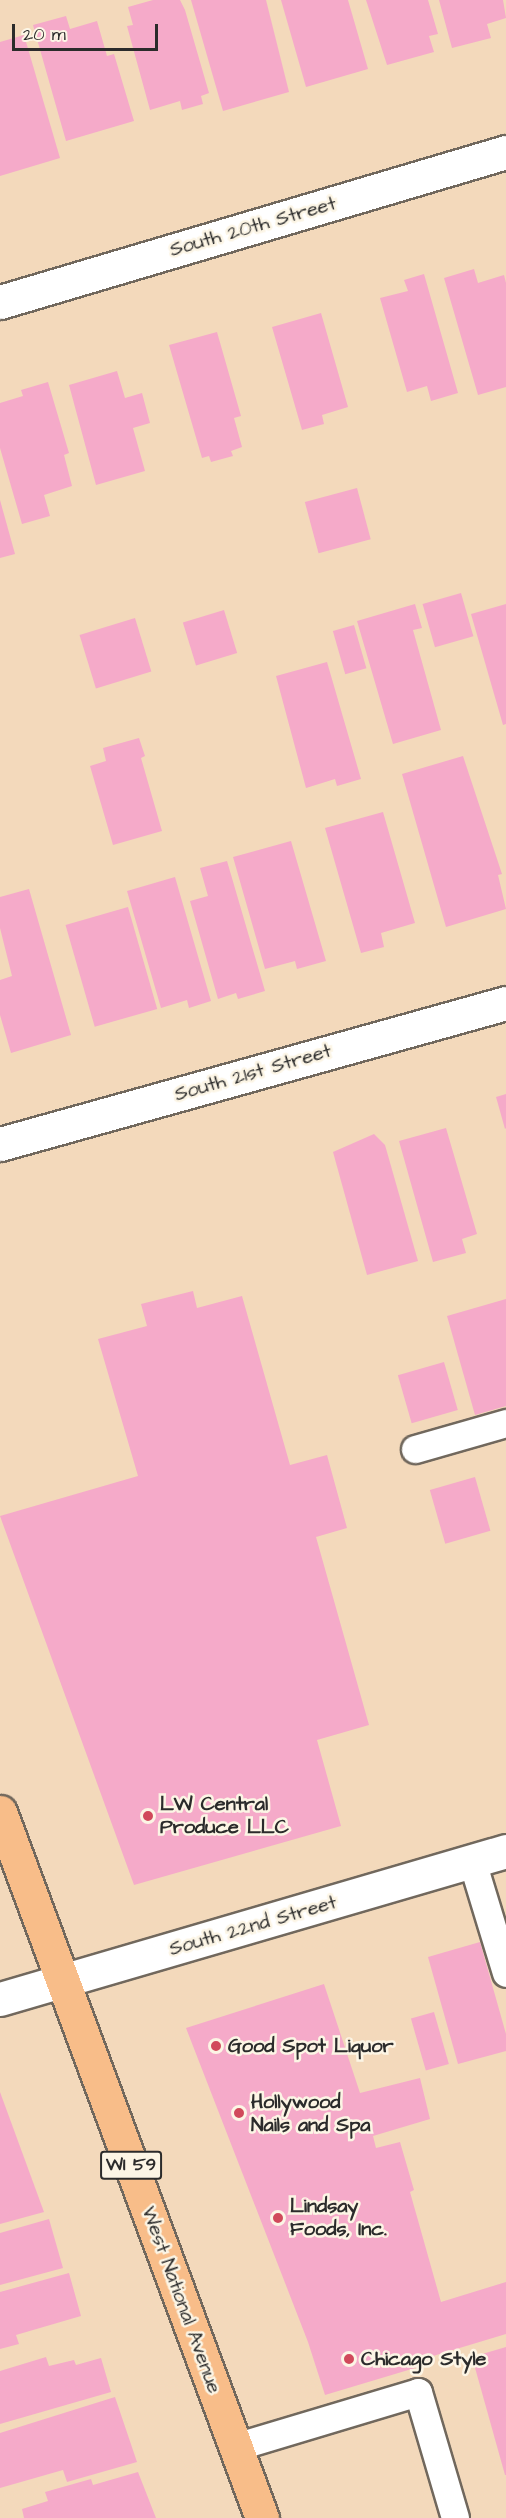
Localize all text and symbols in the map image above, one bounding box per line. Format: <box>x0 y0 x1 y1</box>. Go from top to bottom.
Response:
scale bar <box>15 12 160 50</box>
text: 20 m <box>23 22 66 47</box>
street label: South 20th Street <box>167 192 339 262</box>
street label: South 21st Street <box>172 1039 334 1107</box>
place label: LW Central Produce LLC <box>160 1792 289 1839</box>
marker: LW Central Produce LLC <box>141 1809 155 1823</box>
street label: South 22nd Street <box>166 1891 340 1961</box>
place label: Good Spot Liquor <box>228 2034 394 2058</box>
marker: Good Spot Liquor <box>209 2039 223 2053</box>
place label: Hollywood Nails and Spa <box>251 2090 371 2137</box>
marker: Hollywood Nails and Spa <box>232 2106 246 2120</box>
road number: WI 59 <box>100 2150 162 2180</box>
place label: Lindsay Foods, Inc. <box>290 2194 387 2241</box>
street label: West National Avenue <box>136 2203 226 2397</box>
marker: Lindsay Foods, Inc. <box>271 2211 285 2225</box>
place label: Chicago Style <box>361 2347 486 2371</box>
marker: Chicago Style <box>342 2352 356 2366</box>

